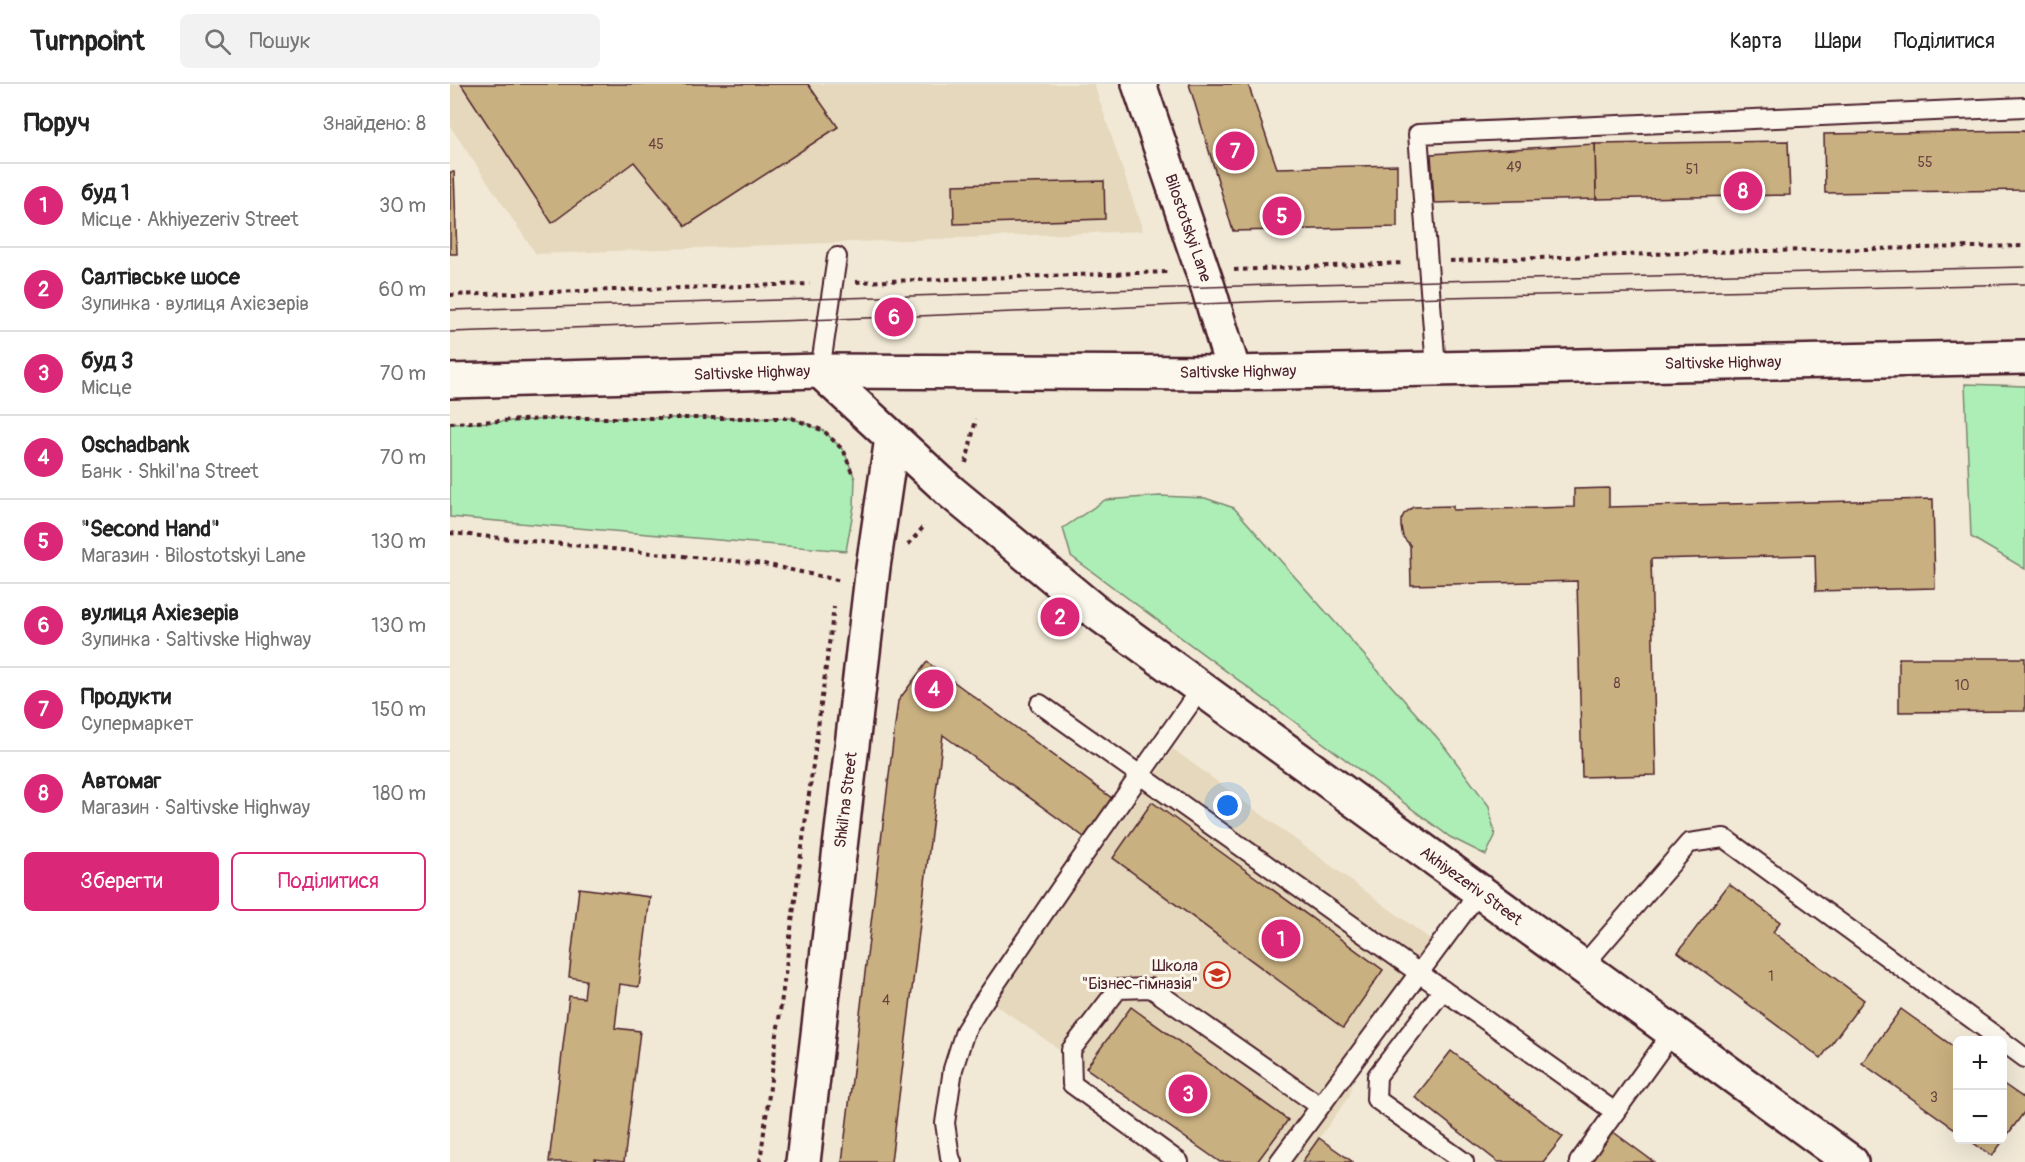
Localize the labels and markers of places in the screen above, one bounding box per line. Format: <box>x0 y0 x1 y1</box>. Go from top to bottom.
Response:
pin: 7 <box>1216 128 1254 174</box>
pin: 8 <box>1724 168 1762 214</box>
pin: 5 <box>1262 194 1302 238</box>
pin: 6 <box>874 294 914 340</box>
pin: 2 <box>1040 594 1080 640</box>
pin: 4 <box>914 666 954 712</box>
pin: 1 <box>1262 916 1300 962</box>
place label: Школа "Бізнес-гімназія" <box>1082 956 1198 994</box>
school or university icon: Школа "Бізнес-гімназія" <box>1202 960 1232 990</box>
pin: 3 <box>1168 1072 1208 1116</box>

